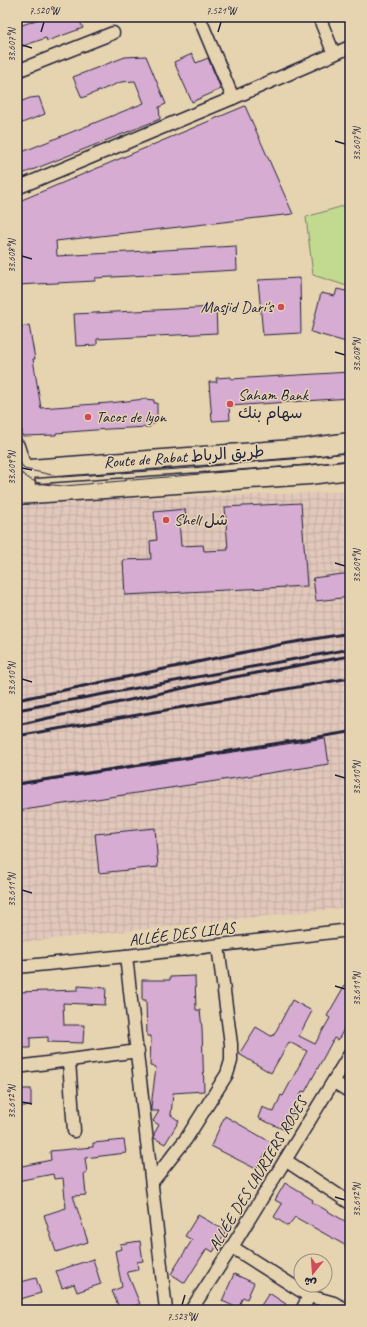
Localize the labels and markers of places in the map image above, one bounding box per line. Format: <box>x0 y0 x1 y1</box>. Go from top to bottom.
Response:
place label: Masjid Dari's <box>201 297 275 317</box>
marker: Masjid Dari's <box>276 302 286 312</box>
place label: Saham Bank سهام بنك <box>238 385 309 425</box>
marker: Saham Bank سهام بنك <box>225 399 235 409</box>
place label: Tacos de lyon <box>96 407 167 427</box>
marker: Tacos de lyon <box>83 412 93 422</box>
place label: Shell شل <box>174 510 228 530</box>
marker: Shell شل <box>161 515 171 525</box>

